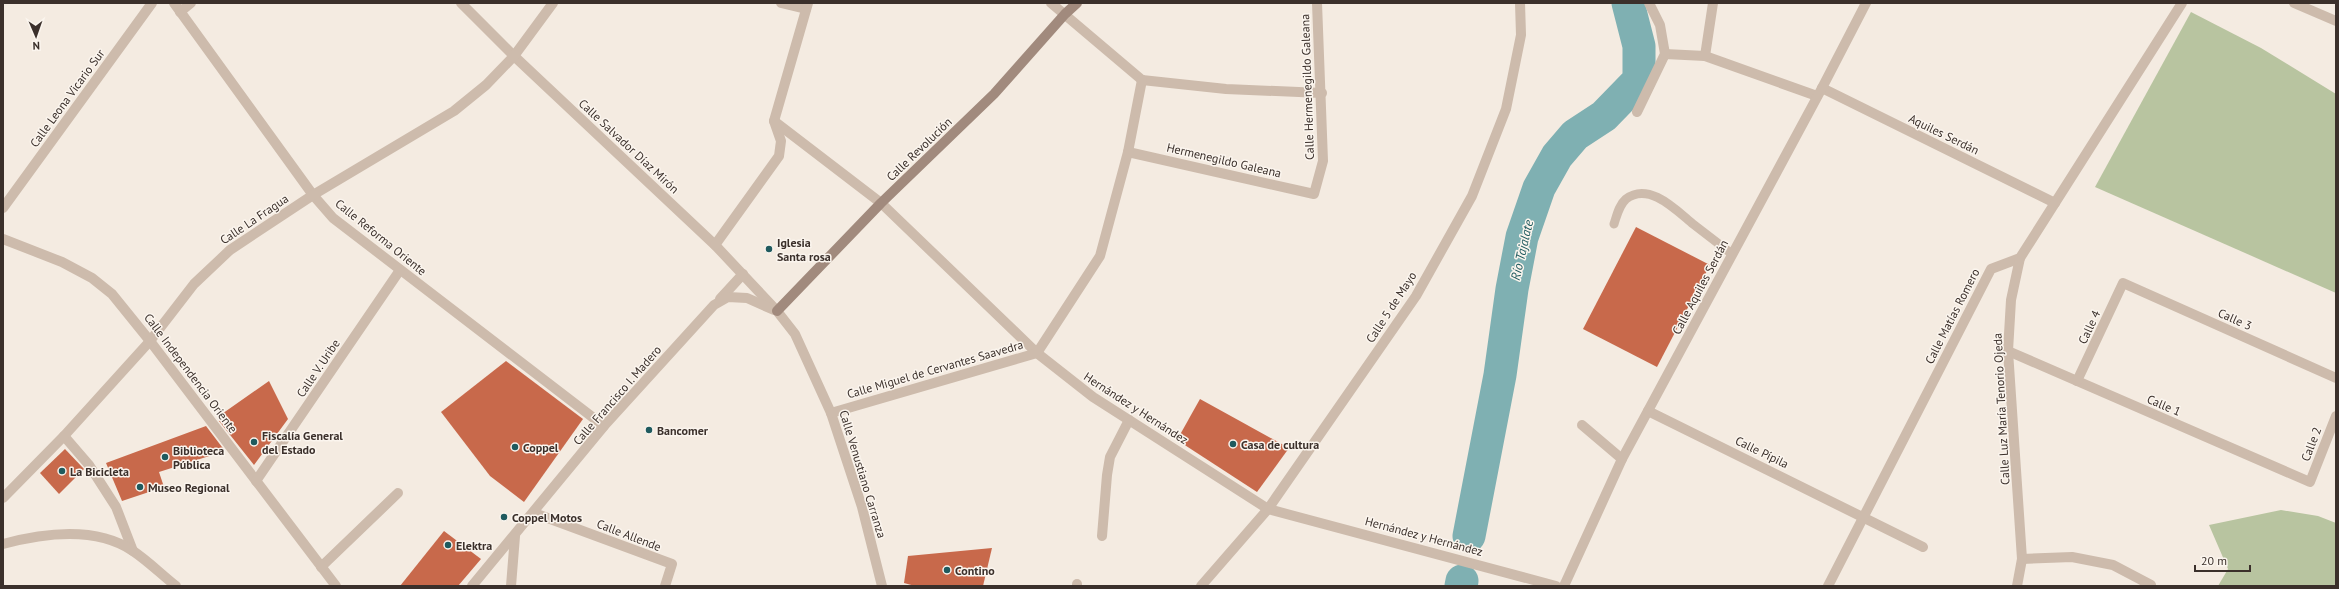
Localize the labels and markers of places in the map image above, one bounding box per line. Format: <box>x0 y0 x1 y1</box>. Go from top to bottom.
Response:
place label: Iglesia Santa rosa <box>777 235 831 264</box>
marker: Iglesia Santa rosa <box>764 244 774 254</box>
place label: Bancomer <box>657 423 709 438</box>
marker: Bancomer <box>644 425 654 435</box>
place label: Fiscalía General del Estado <box>262 428 343 457</box>
marker: Fiscalía General del Estado <box>249 437 259 447</box>
place label: Casa de cultura <box>1241 437 1319 452</box>
marker: Casa de cultura <box>1228 439 1238 449</box>
place label: Coppel <box>523 440 559 455</box>
marker: Coppel <box>510 442 520 452</box>
place label: Biblioteca Pública <box>173 443 224 472</box>
marker: Biblioteca Pública <box>160 452 170 462</box>
place label: La Bicicleta <box>70 464 129 479</box>
marker: La Bicicleta <box>57 466 67 476</box>
place label: Museo Regional <box>148 480 230 495</box>
marker: Museo Regional <box>135 482 145 492</box>
place label: Coppel Motos <box>512 510 582 525</box>
marker: Coppel Motos <box>499 512 509 522</box>
place label: Elektra <box>456 538 492 553</box>
marker: Elektra <box>443 540 453 550</box>
place label: Contino <box>955 563 995 578</box>
marker: Contino <box>942 565 952 575</box>

